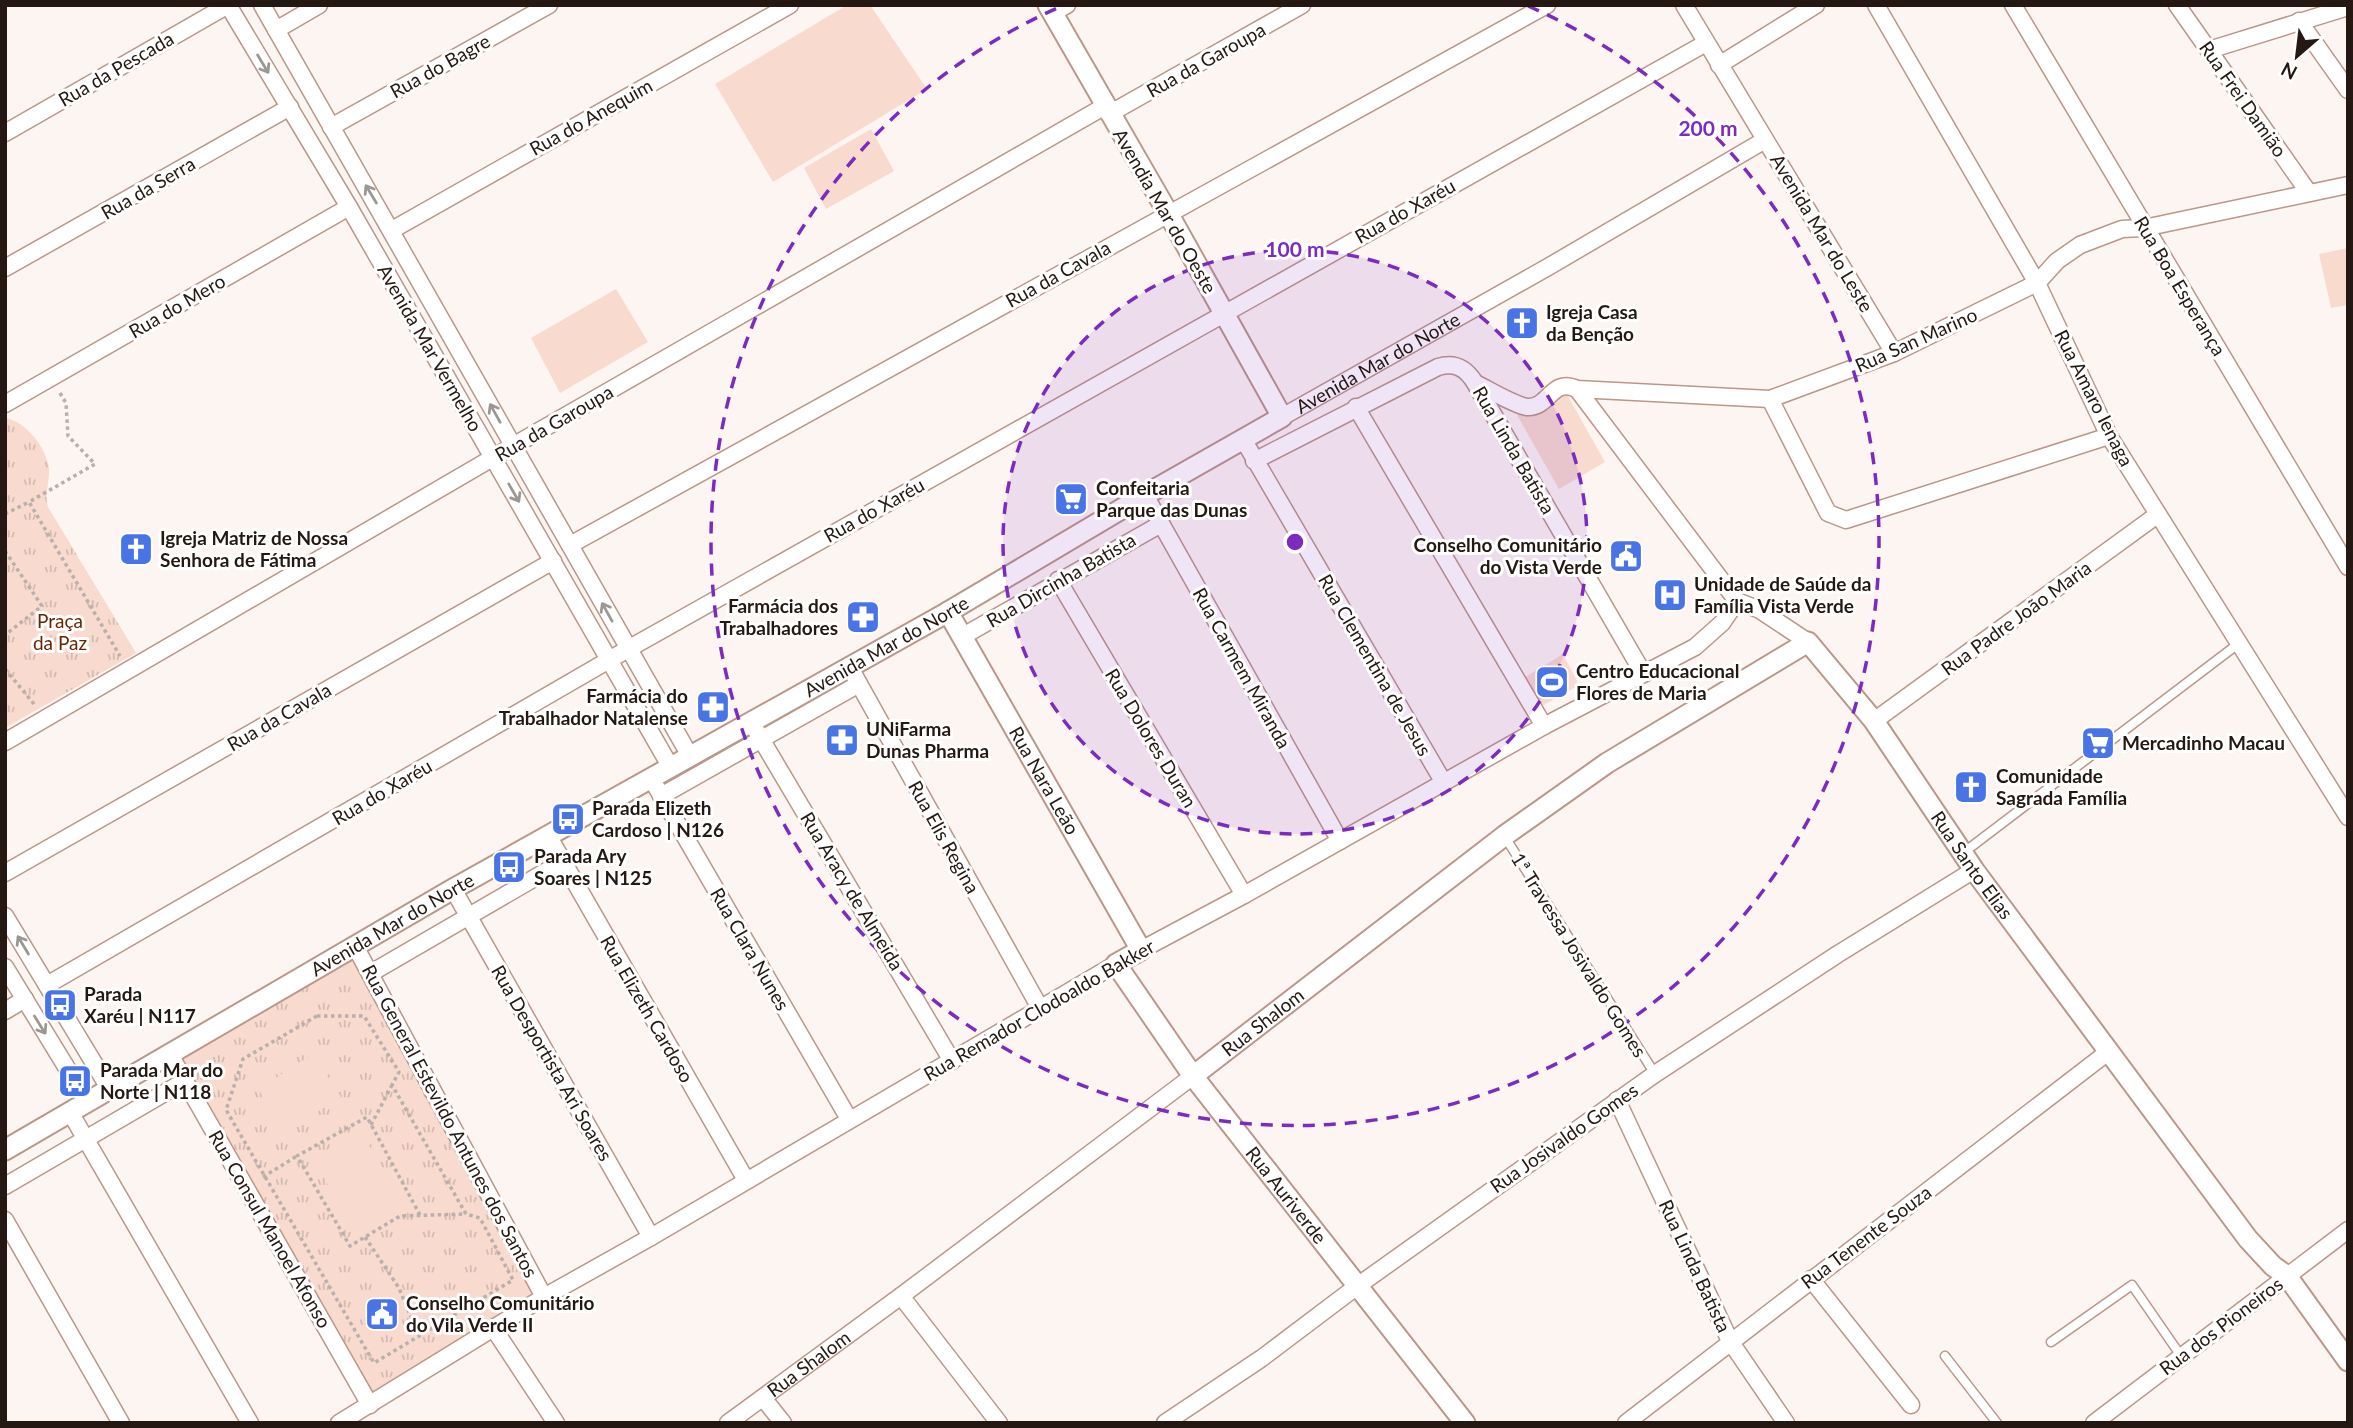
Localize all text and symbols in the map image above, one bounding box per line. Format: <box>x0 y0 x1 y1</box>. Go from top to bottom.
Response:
street label: Rua da Garoupa <box>1142 17 1269 102</box>
north arrow <box>2262 21 2332 91</box>
street label: Rua da Pescada <box>54 26 177 111</box>
street label: Rua do Bagre <box>386 29 494 102</box>
street label: Rua Frei Damião <box>2195 36 2292 161</box>
one-way arrow <box>257 53 271 73</box>
text: N <box>2277 58 2301 85</box>
street label: Rua do Anequim <box>525 73 656 160</box>
text: 200 m <box>1678 115 1738 140</box>
street label: Avendia Mar do Oeste <box>1109 124 1222 297</box>
street label: Avenida Mar do Leste <box>1766 150 1879 316</box>
street label: Rua da Serra <box>97 151 199 224</box>
street label: Rua do Xaréu <box>1350 173 1459 248</box>
one-way arrow <box>363 185 377 205</box>
street label: Rua Boa Esperança <box>2130 212 2231 360</box>
street label: Rua da Cavala <box>1001 235 1114 312</box>
text: 100 m <box>1265 236 1325 261</box>
street label: Avenida Mar Vermelho <box>373 260 488 435</box>
street label: Rua do Mero <box>125 269 229 342</box>
place label: Igreja Casa da Benção <box>1546 300 1638 345</box>
street label: Rua San Marino <box>1851 302 1980 377</box>
church icon: Igreja Casa da Benção <box>1503 304 1541 342</box>
street label: Avenida Mar do Norte <box>1291 307 1464 418</box>
street label: Rua Amaro Ienaga <box>2050 326 2139 470</box>
street label: Rua da Garoupa <box>491 379 617 466</box>
street label: Rua Linda Batista <box>1468 382 1560 518</box>
one-way arrow <box>488 404 502 424</box>
street label: Rua do Xaréu <box>819 472 928 547</box>
place label: Confeitaria Parque das Dunas <box>1096 476 1247 521</box>
supermarket icon: Confeitaria Parque das Dunas <box>1052 480 1090 518</box>
one-way arrow <box>507 482 521 502</box>
place label: Igreja Matriz de Nossa Senhora de Fátima <box>160 526 348 571</box>
street label: Rua Dircinha Batista <box>982 527 1139 632</box>
church icon: Igreja Matriz de Nossa Senhora de Fátima <box>117 530 155 568</box>
centre of rings <box>1283 530 1307 554</box>
place label: Conselho Comunitário do Vista Verde <box>1414 533 1602 578</box>
public building icon: Conselho Comunitário do Vista Verde <box>1607 537 1645 575</box>
street label: Rua Padre João Maria <box>1936 555 2095 680</box>
street label: Rua Clementina de Jesus <box>1314 570 1437 760</box>
place label: Unidade de Saúde da Família Vista Verde <box>1694 572 1871 617</box>
hospital icon: Unidade de Saúde da Família Vista Verde <box>1651 576 1689 614</box>
street label: Rua Carmem Miranda <box>1189 583 1296 752</box>
street label: Avenida Mar do Norte <box>800 591 972 701</box>
place label: Farmácia dos Trabalhadores <box>719 594 838 639</box>
pharmacy icon: Farmácia dos Trabalhadores <box>844 598 882 636</box>
one-way arrow <box>600 602 614 622</box>
park label: Praça da Paz <box>33 609 87 654</box>
place label: Centro Educacional Flores de Maria <box>1576 659 1739 704</box>
sports icon: Centro Educacional Flores de Maria <box>1533 663 1571 701</box>
street label: Rua Dolores Duran <box>1101 664 1202 811</box>
street label: Rua da Cavala <box>223 678 335 756</box>
place label: Farmácia do Trabalhador Natalense <box>499 684 688 729</box>
pharmacy icon: Farmácia do Trabalhador Natalense <box>694 688 732 726</box>
place label: UNiFarma Dunas Pharma <box>866 717 989 762</box>
pharmacy icon: UNiFarma Dunas Pharma <box>823 721 861 759</box>
street label: Rua Nara Leão <box>1005 722 1085 838</box>
supermarket icon: Mercadinho Macau <box>2079 724 2117 762</box>
place label: Mercadinho Macau <box>2122 731 2285 754</box>
street label: Rua do Xaréu <box>328 754 436 829</box>
place label: Comunidade Sagrada Família <box>1996 764 2127 809</box>
church icon: Comunidade Sagrada Família <box>1952 768 1990 806</box>
street label: Rua Elis Regina <box>904 776 985 897</box>
place label: Parada Elizeth Cardoso | N126 <box>592 796 724 841</box>
bus stop icon: Parada Elizeth Cardoso | N126 <box>549 800 587 838</box>
street label: Rua Aracy de Almeida <box>796 807 909 974</box>
street label: Rua Santo Elias <box>1927 807 2018 923</box>
place label: Parada Ary Soares | N125 <box>534 844 652 889</box>
bus stop icon: Parada Ary Soares | N125 <box>490 848 528 886</box>
street label: 1ª Travessa Josivaldo Gomes <box>1507 848 1652 1061</box>
street label: Avenida Mar do Norte <box>306 868 478 981</box>
street label: Rua Clara Nunes <box>706 883 795 1014</box>
street label: Rua Elizeth Cardoso <box>596 931 699 1086</box>
street label: Rua Remador Clodoaldo Bakker <box>919 934 1158 1085</box>
one-way arrow <box>16 936 30 956</box>
street label: Rua General Estevildo Antunes dos Santos <box>358 960 543 1281</box>
street label: Rua Desportista Ari Soares <box>487 961 618 1165</box>
place label: Parada Xaréu | N117 <box>84 982 196 1027</box>
street label: Rua Shalom <box>1217 983 1308 1061</box>
bus stop icon: Parada Xaréu | N117 <box>41 986 79 1024</box>
one-way arrow <box>34 1015 48 1035</box>
place label: Parada Mar do Norte | N118 <box>100 1058 223 1103</box>
bus stop icon: Parada Mar do Norte | N118 <box>56 1062 94 1100</box>
street label: Rua Josivaldo Gomes <box>1485 1078 1642 1197</box>
street label: Rua Consul Manoel Afonso <box>204 1126 337 1332</box>
street label: Rua Auriverde <box>1241 1141 1332 1248</box>
street label: Rua Tenente Souza <box>1796 1180 1935 1293</box>
street label: Rua Linda Batista <box>1655 1196 1736 1336</box>
street label: Rua dos Pioneiros <box>2155 1272 2287 1379</box>
place label: Conselho Comunitário do Vila Verde II <box>406 1291 595 1336</box>
public building icon: Conselho Comunitário do Vila Verde II <box>363 1295 401 1333</box>
street label: Rua Shalom <box>762 1325 854 1402</box>

